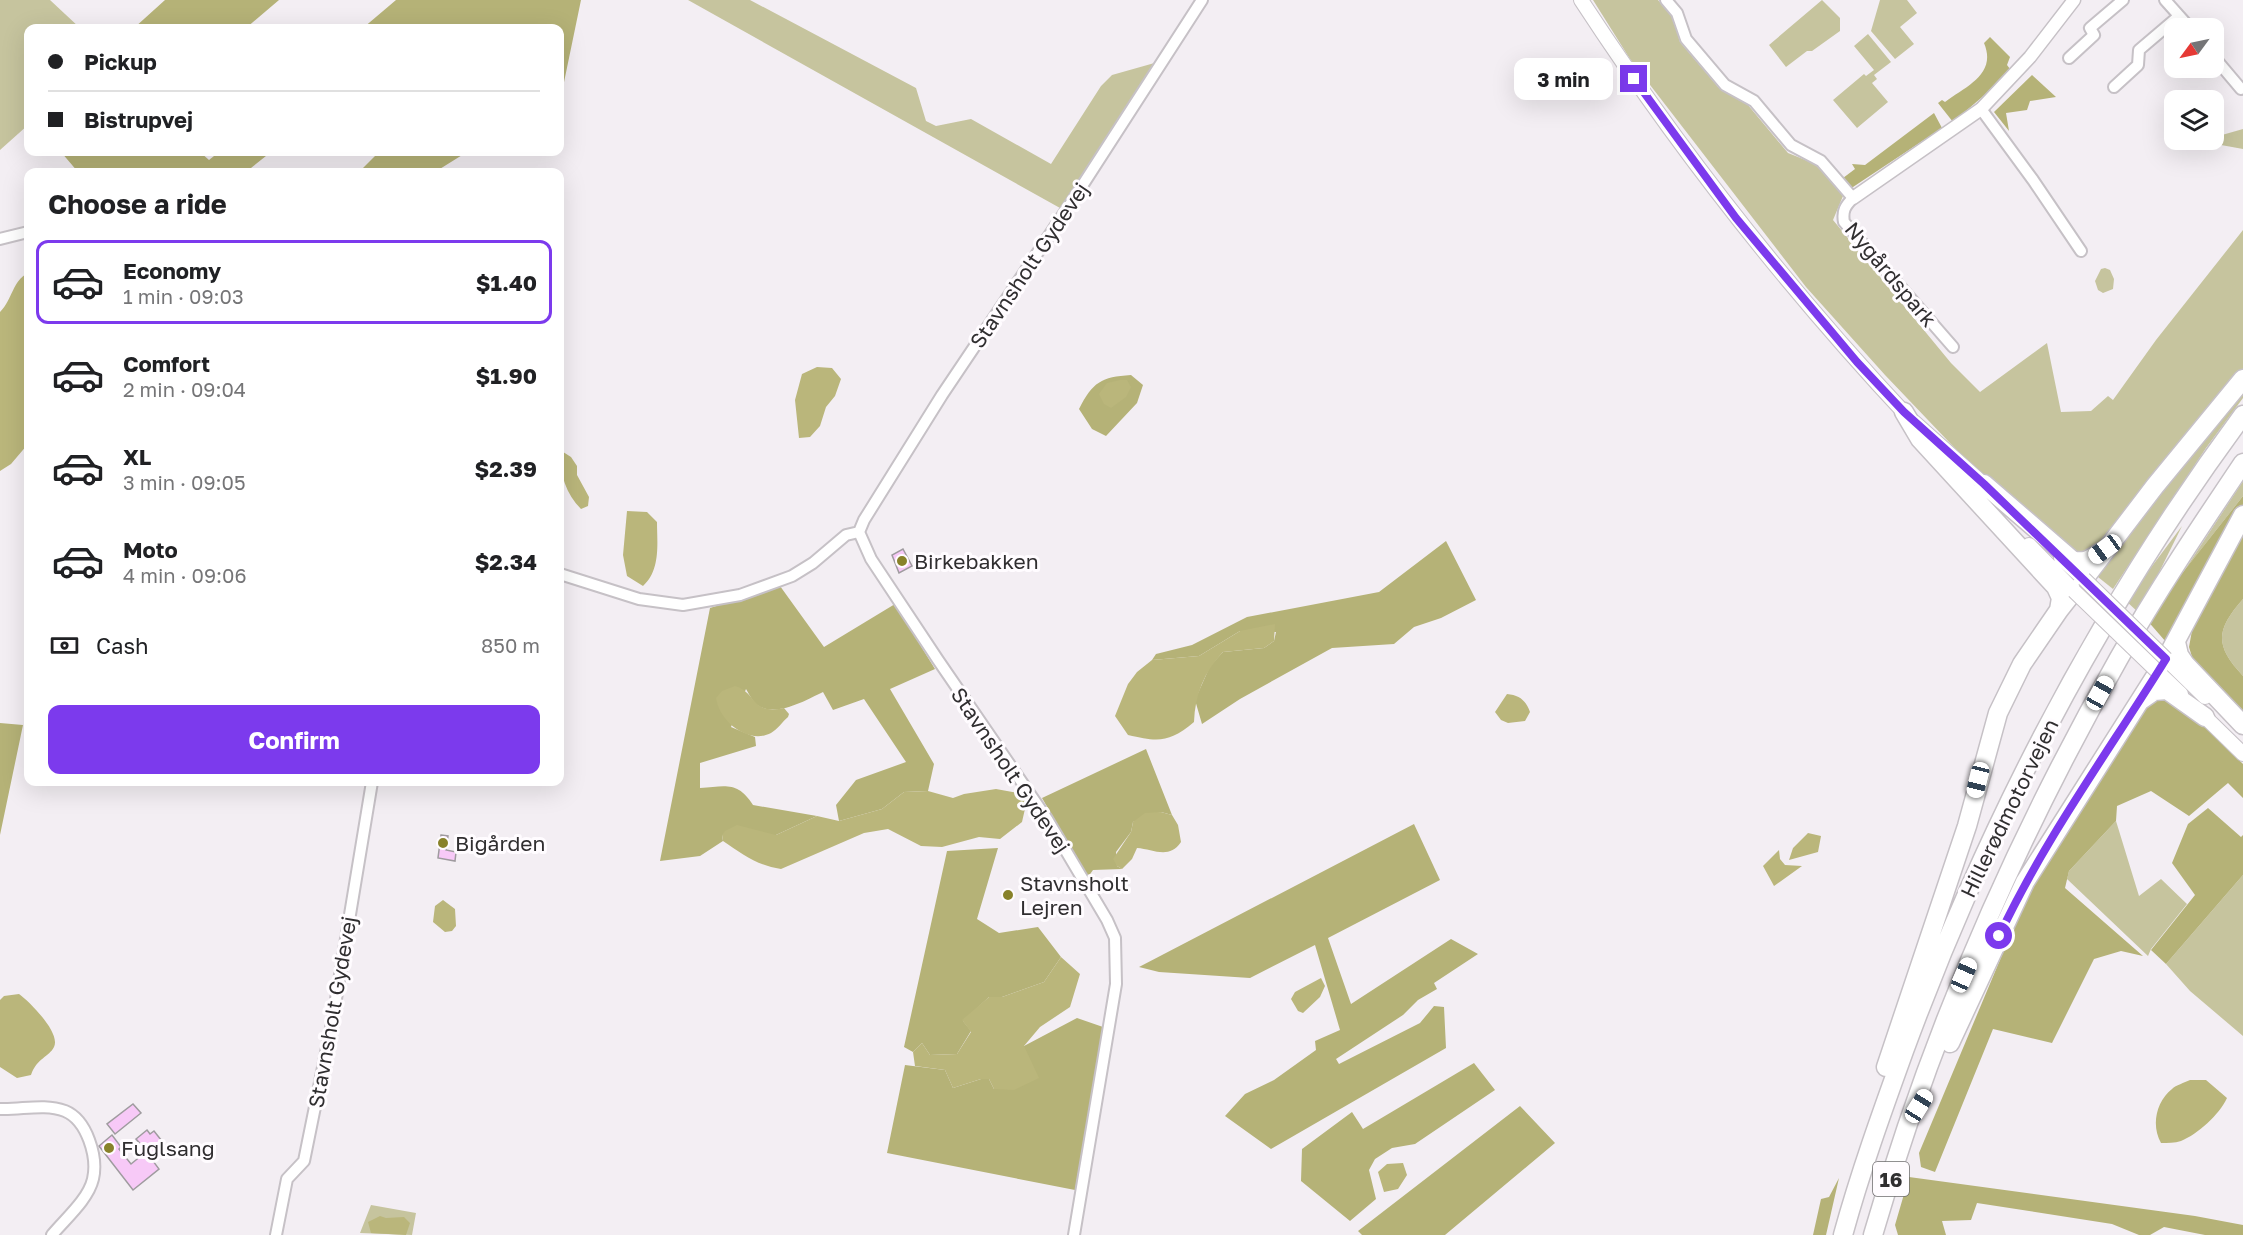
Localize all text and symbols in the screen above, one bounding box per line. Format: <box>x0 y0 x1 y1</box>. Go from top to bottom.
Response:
north arrow <box>2164 18 2224 78</box>
map controls <box>2164 18 2224 150</box>
text: Pickup <box>84 48 157 75</box>
callout: 3 min <box>1514 58 1613 100</box>
route end <box>1620 65 1647 92</box>
text: 3 min <box>1537 67 1590 91</box>
button: layers <box>2164 90 2224 150</box>
text: Bistrupvej <box>84 106 193 133</box>
street label: Stavnsholt Gydevej <box>964 177 1094 353</box>
text: Choose a ride <box>48 188 227 220</box>
street label: Nygårdspark <box>1840 216 1942 332</box>
icon: car <box>51 255 105 309</box>
text: Economy <box>123 257 221 284</box>
text: $1.40 <box>476 269 537 296</box>
text: 1 min · 09:03 <box>123 284 244 308</box>
icon: car <box>51 348 105 402</box>
text: Comfort <box>123 350 210 377</box>
text: $1.90 <box>476 362 537 389</box>
text: 2 min · 09:04 <box>123 377 246 401</box>
icon: car <box>51 441 105 495</box>
text: XL <box>123 443 151 470</box>
text: $2.39 <box>474 455 537 482</box>
text: 3 min · 09:05 <box>123 470 246 494</box>
car <box>2085 531 2125 567</box>
icon: car <box>51 534 105 588</box>
text: Moto <box>123 536 178 563</box>
text: $2.34 <box>475 548 537 575</box>
place label: Birkebakken <box>914 548 1039 574</box>
marker: Birkebakken <box>895 554 909 568</box>
text: 4 min · 09:06 <box>123 563 247 587</box>
icon: cash <box>48 629 81 662</box>
text: Cash <box>96 632 149 659</box>
text: 850 m <box>481 633 540 657</box>
car <box>2083 673 2117 713</box>
street label: Stavnsholt Gydevej <box>946 682 1076 858</box>
button: Confirm <box>48 705 540 774</box>
street label: Hillerødmotorvejen <box>1954 714 2064 902</box>
car <box>1965 760 1991 800</box>
place label: Bigården <box>455 830 545 856</box>
marker: Bigården <box>436 836 450 850</box>
place label: Stavnsholt Lejren <box>1020 870 1129 920</box>
marker: Stavnsholt Lejren <box>1001 888 1015 902</box>
street label: Stavnsholt Gydevej <box>302 914 362 1110</box>
route start <box>1985 922 2012 949</box>
car <box>1948 955 1980 995</box>
car <box>1902 1086 1936 1126</box>
place label: Fuglsang <box>121 1135 215 1161</box>
marker: Fuglsang <box>102 1141 116 1155</box>
road number: 16 <box>1873 1162 1909 1196</box>

